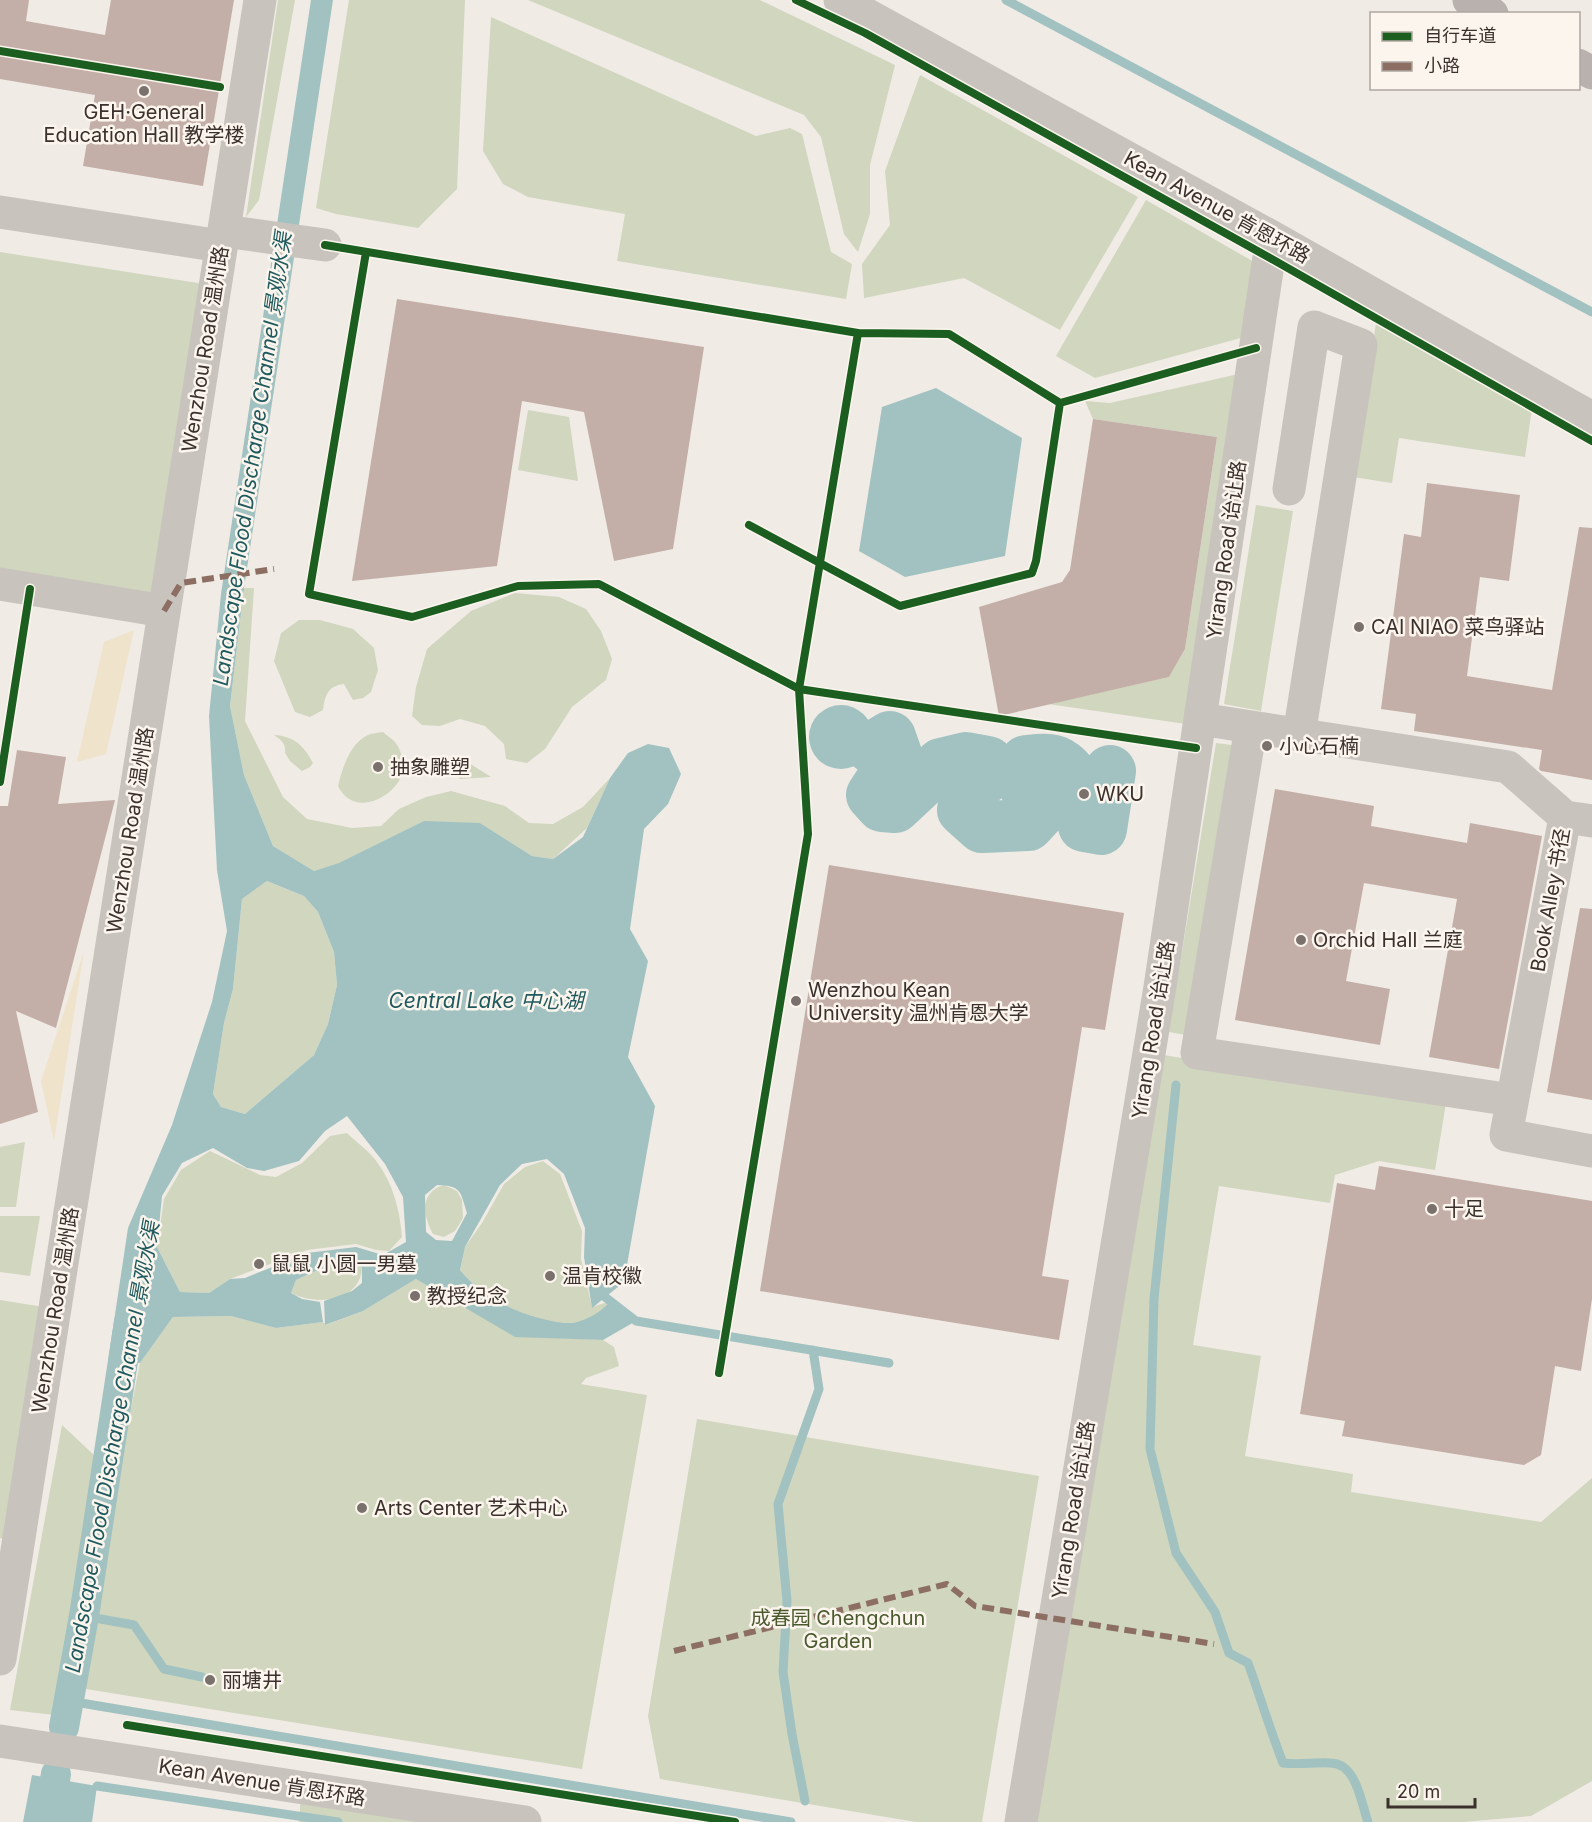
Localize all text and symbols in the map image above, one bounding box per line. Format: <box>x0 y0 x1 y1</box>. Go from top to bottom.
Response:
legend <box>1370 12 1580 90</box>
text: 自行车道 <box>1424 25 1496 46</box>
text: 小路 <box>1424 55 1460 76</box>
marker: GEH·General Education Hall 教学楼 <box>137 84 151 98</box>
place label: GEH·General Education Hall 教学楼 <box>43 100 245 147</box>
street label: Kean Avenue 肯恩环路 <box>1120 146 1314 268</box>
water label: Landscape Flood Discharge Channel 景观水渠 <box>208 228 297 688</box>
street label: Wenzhou Road 温州路 <box>177 244 233 454</box>
street label: Yirang Road 诒让路 <box>1202 459 1250 641</box>
place label: CAI NIAO 菜鸟驿站 <box>1371 615 1545 639</box>
marker: CAI NIAO 菜鸟驿站 <box>1352 620 1366 634</box>
street label: Wenzhou Road 温州路 <box>102 725 158 935</box>
place label: 小心石楠 <box>1279 734 1359 758</box>
marker: 小心石楠 <box>1260 739 1274 753</box>
place label: 抽象雕塑 <box>390 755 470 779</box>
marker: 抽象雕塑 <box>371 760 385 774</box>
place label: WKU <box>1096 782 1144 806</box>
marker: WKU <box>1077 787 1091 801</box>
street label: Book Alley 书径 <box>1526 826 1574 974</box>
place label: Orchid Hall 兰庭 <box>1313 928 1463 952</box>
marker: Orchid Hall 兰庭 <box>1294 933 1308 947</box>
street label: Yirang Road 诒让路 <box>1127 939 1179 1121</box>
place label: Wenzhou Kean University 温州肯恩大学 <box>808 978 1029 1025</box>
water label: Central Lake 中心湖 <box>389 988 586 1013</box>
marker: Wenzhou Kean University 温州肯恩大学 <box>789 994 803 1008</box>
place label: 十足 <box>1444 1197 1484 1221</box>
marker: 十足 <box>1425 1202 1439 1216</box>
street label: Wenzhou Road 温州路 <box>27 1205 83 1415</box>
water label: Landscape Flood Discharge Channel 景观水渠 <box>60 1216 165 1675</box>
place label: 鼠鼠 小圆一男墓 <box>271 1252 417 1276</box>
marker: 鼠鼠 小圆一男墓 <box>252 1257 266 1271</box>
place label: 温肯校徽 <box>562 1264 642 1288</box>
marker: 温肯校徽 <box>543 1269 557 1283</box>
place label: 教授纪念 <box>427 1284 507 1308</box>
marker: 教授纪念 <box>408 1289 422 1303</box>
street label: Yirang Road 诒让路 <box>1047 1419 1099 1601</box>
place label: Arts Center 艺术中心 <box>374 1496 567 1520</box>
marker: Arts Center 艺术中心 <box>355 1501 369 1515</box>
park label: 成春园 Chengchun Garden <box>751 1606 925 1653</box>
place label: 丽塘井 <box>222 1668 282 1692</box>
marker: 丽塘井 <box>203 1673 217 1687</box>
street label: Kean Avenue 肯恩环路 <box>157 1754 367 1810</box>
scale bar <box>1388 1771 1475 1809</box>
text: 20 m <box>1397 1781 1440 1802</box>

